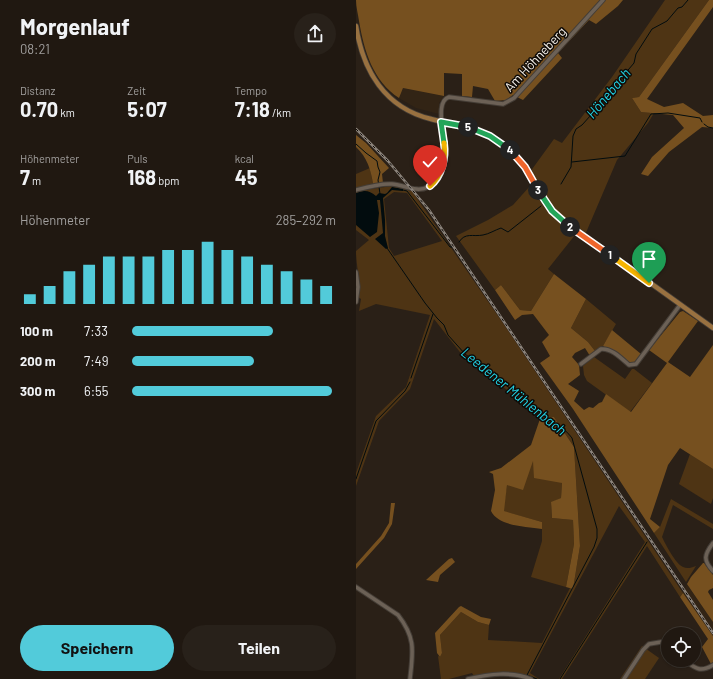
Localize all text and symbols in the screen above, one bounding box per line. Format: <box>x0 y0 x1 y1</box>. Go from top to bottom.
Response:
text: Morgenlauf <box>20 13 130 39</box>
button: share <box>294 13 336 55</box>
street label: Am Höhneberg <box>501 23 569 95</box>
text: 08:21 <box>20 41 50 57</box>
water label: Hönebach <box>582 65 634 121</box>
text: Distanz <box>20 84 55 97</box>
text: Zeit <box>127 84 146 97</box>
text: Tempo <box>235 84 267 97</box>
text: 0.70 <box>20 97 58 121</box>
text: 5:07 <box>127 97 167 121</box>
text: 7:18 <box>235 97 270 121</box>
text: km <box>58 106 75 119</box>
text: /km <box>270 106 291 119</box>
pin: 5 <box>458 117 478 137</box>
text: 5 <box>465 120 471 133</box>
pin: 4 <box>500 140 520 160</box>
text: 4 <box>507 143 513 156</box>
pin <box>413 145 447 186</box>
icon: check <box>419 151 441 173</box>
text: Höhenmeter <box>20 152 79 165</box>
text: Puls <box>127 152 148 165</box>
text: kcal <box>235 152 254 165</box>
text: 7 <box>20 165 30 189</box>
text: 168 <box>127 165 156 189</box>
text: 45 <box>235 165 258 189</box>
text: m <box>30 174 41 187</box>
text: bpm <box>156 174 179 187</box>
pin: 3 <box>528 180 548 200</box>
text: 3 <box>535 183 541 196</box>
text: Höhenmeter <box>20 212 90 228</box>
text: 285–292 m <box>276 212 336 228</box>
pin: 2 <box>560 217 580 237</box>
text: 2 <box>567 220 573 233</box>
pin <box>632 242 666 283</box>
pin: 1 <box>600 245 620 265</box>
text: 1 <box>608 248 612 261</box>
icon: arrive <box>638 248 660 270</box>
text: 100 m <box>20 323 53 339</box>
text: 7:33 <box>84 323 108 339</box>
water label: Leedener Mühlenbach <box>458 343 570 439</box>
text: 200 m <box>20 353 56 369</box>
text: 7:49 <box>84 353 109 369</box>
text: 300 m <box>20 383 55 399</box>
text: 6:55 <box>84 383 108 399</box>
button: Speichern <box>20 625 174 671</box>
button: Teilen <box>182 625 336 671</box>
map controls <box>661 627 701 667</box>
button: locate <box>661 627 701 667</box>

